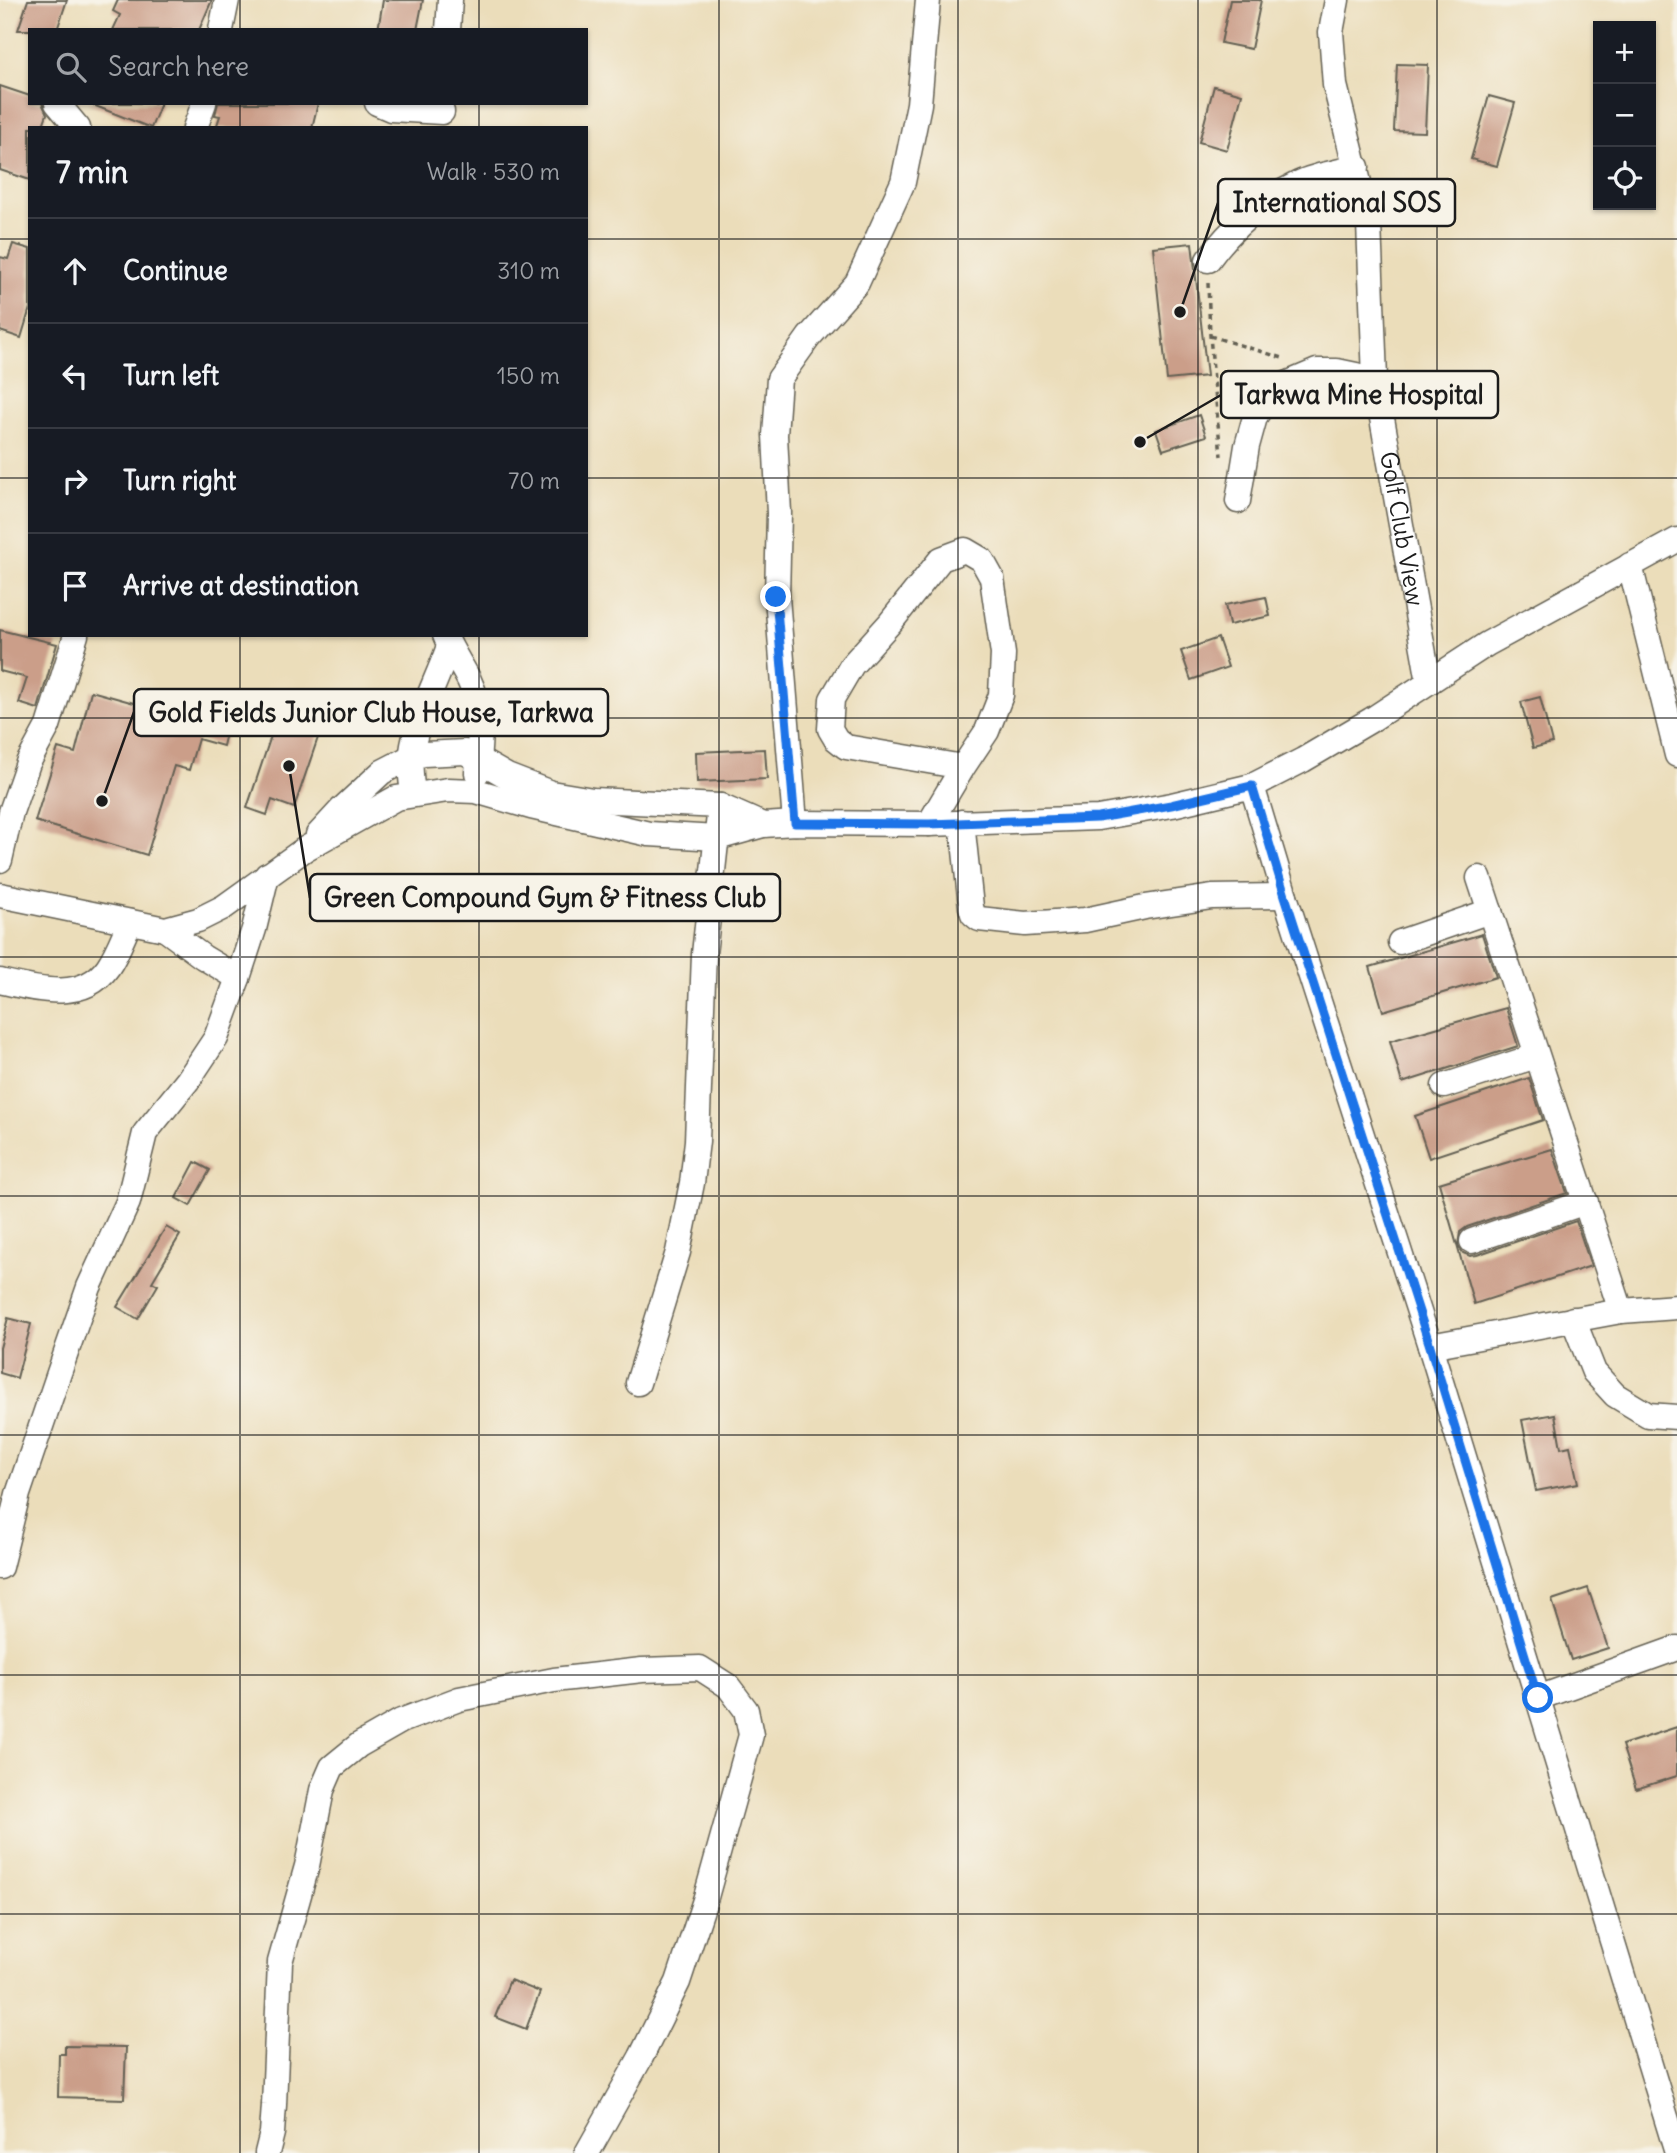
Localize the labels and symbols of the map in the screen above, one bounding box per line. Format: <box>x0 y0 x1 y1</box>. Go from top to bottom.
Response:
callout: International SOS <box>1218 179 1455 226</box>
text: International SOS <box>1232 186 1442 219</box>
callout: Tarkwa Mine Hospital <box>1221 371 1498 418</box>
text: Tarkwa Mine Hospital <box>1234 378 1484 411</box>
street label: Golf Club View <box>1374 449 1431 608</box>
route end <box>760 581 791 612</box>
callout: Gold Fields Junior Club House, Tarkwa <box>134 689 608 736</box>
text: Gold Fields Junior Club House, Tarkwa <box>148 696 594 729</box>
callout: Green Compound Gym & Fitness Club <box>310 874 780 921</box>
text: Green Compound Gym & Fitness Club <box>324 881 766 914</box>
route start <box>1522 1682 1553 1713</box>

